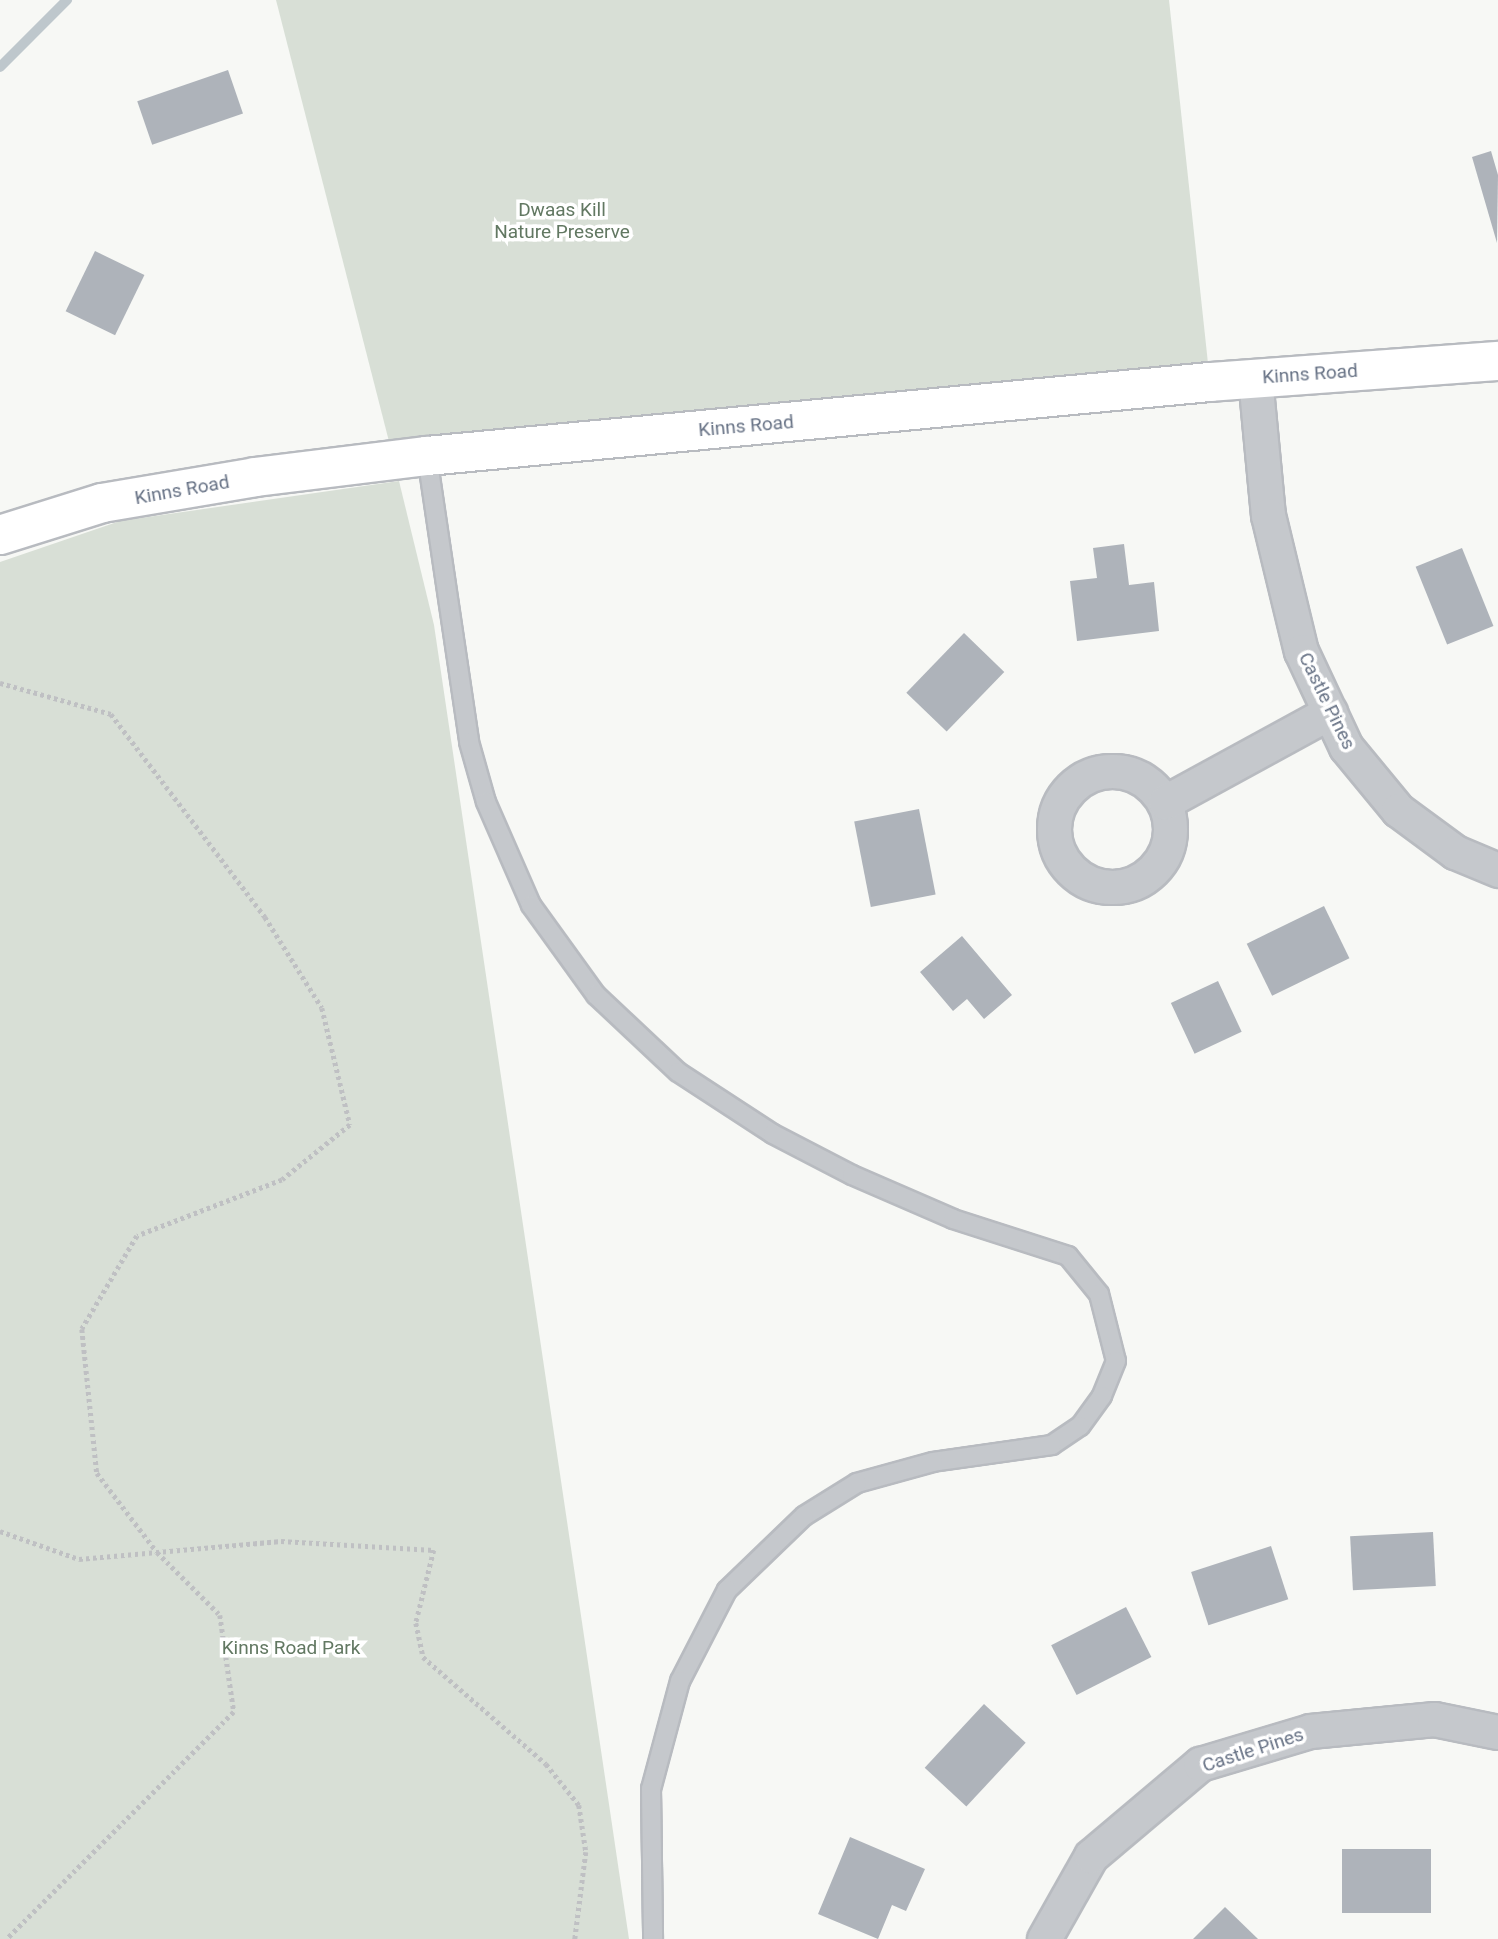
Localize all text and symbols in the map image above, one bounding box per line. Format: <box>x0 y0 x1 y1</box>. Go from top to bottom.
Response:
park label: Dwaas Kill Nature Preserve <box>494 199 630 243</box>
street label: Kinns Road <box>1262 359 1358 389</box>
street label: Kinns Road <box>697 410 795 442</box>
street label: Kinns Road <box>133 470 231 510</box>
street label: Castle Pines <box>1294 649 1360 753</box>
park label: Kinns Road Park <box>222 1637 360 1659</box>
street label: Castle Pines <box>1199 1723 1307 1777</box>

